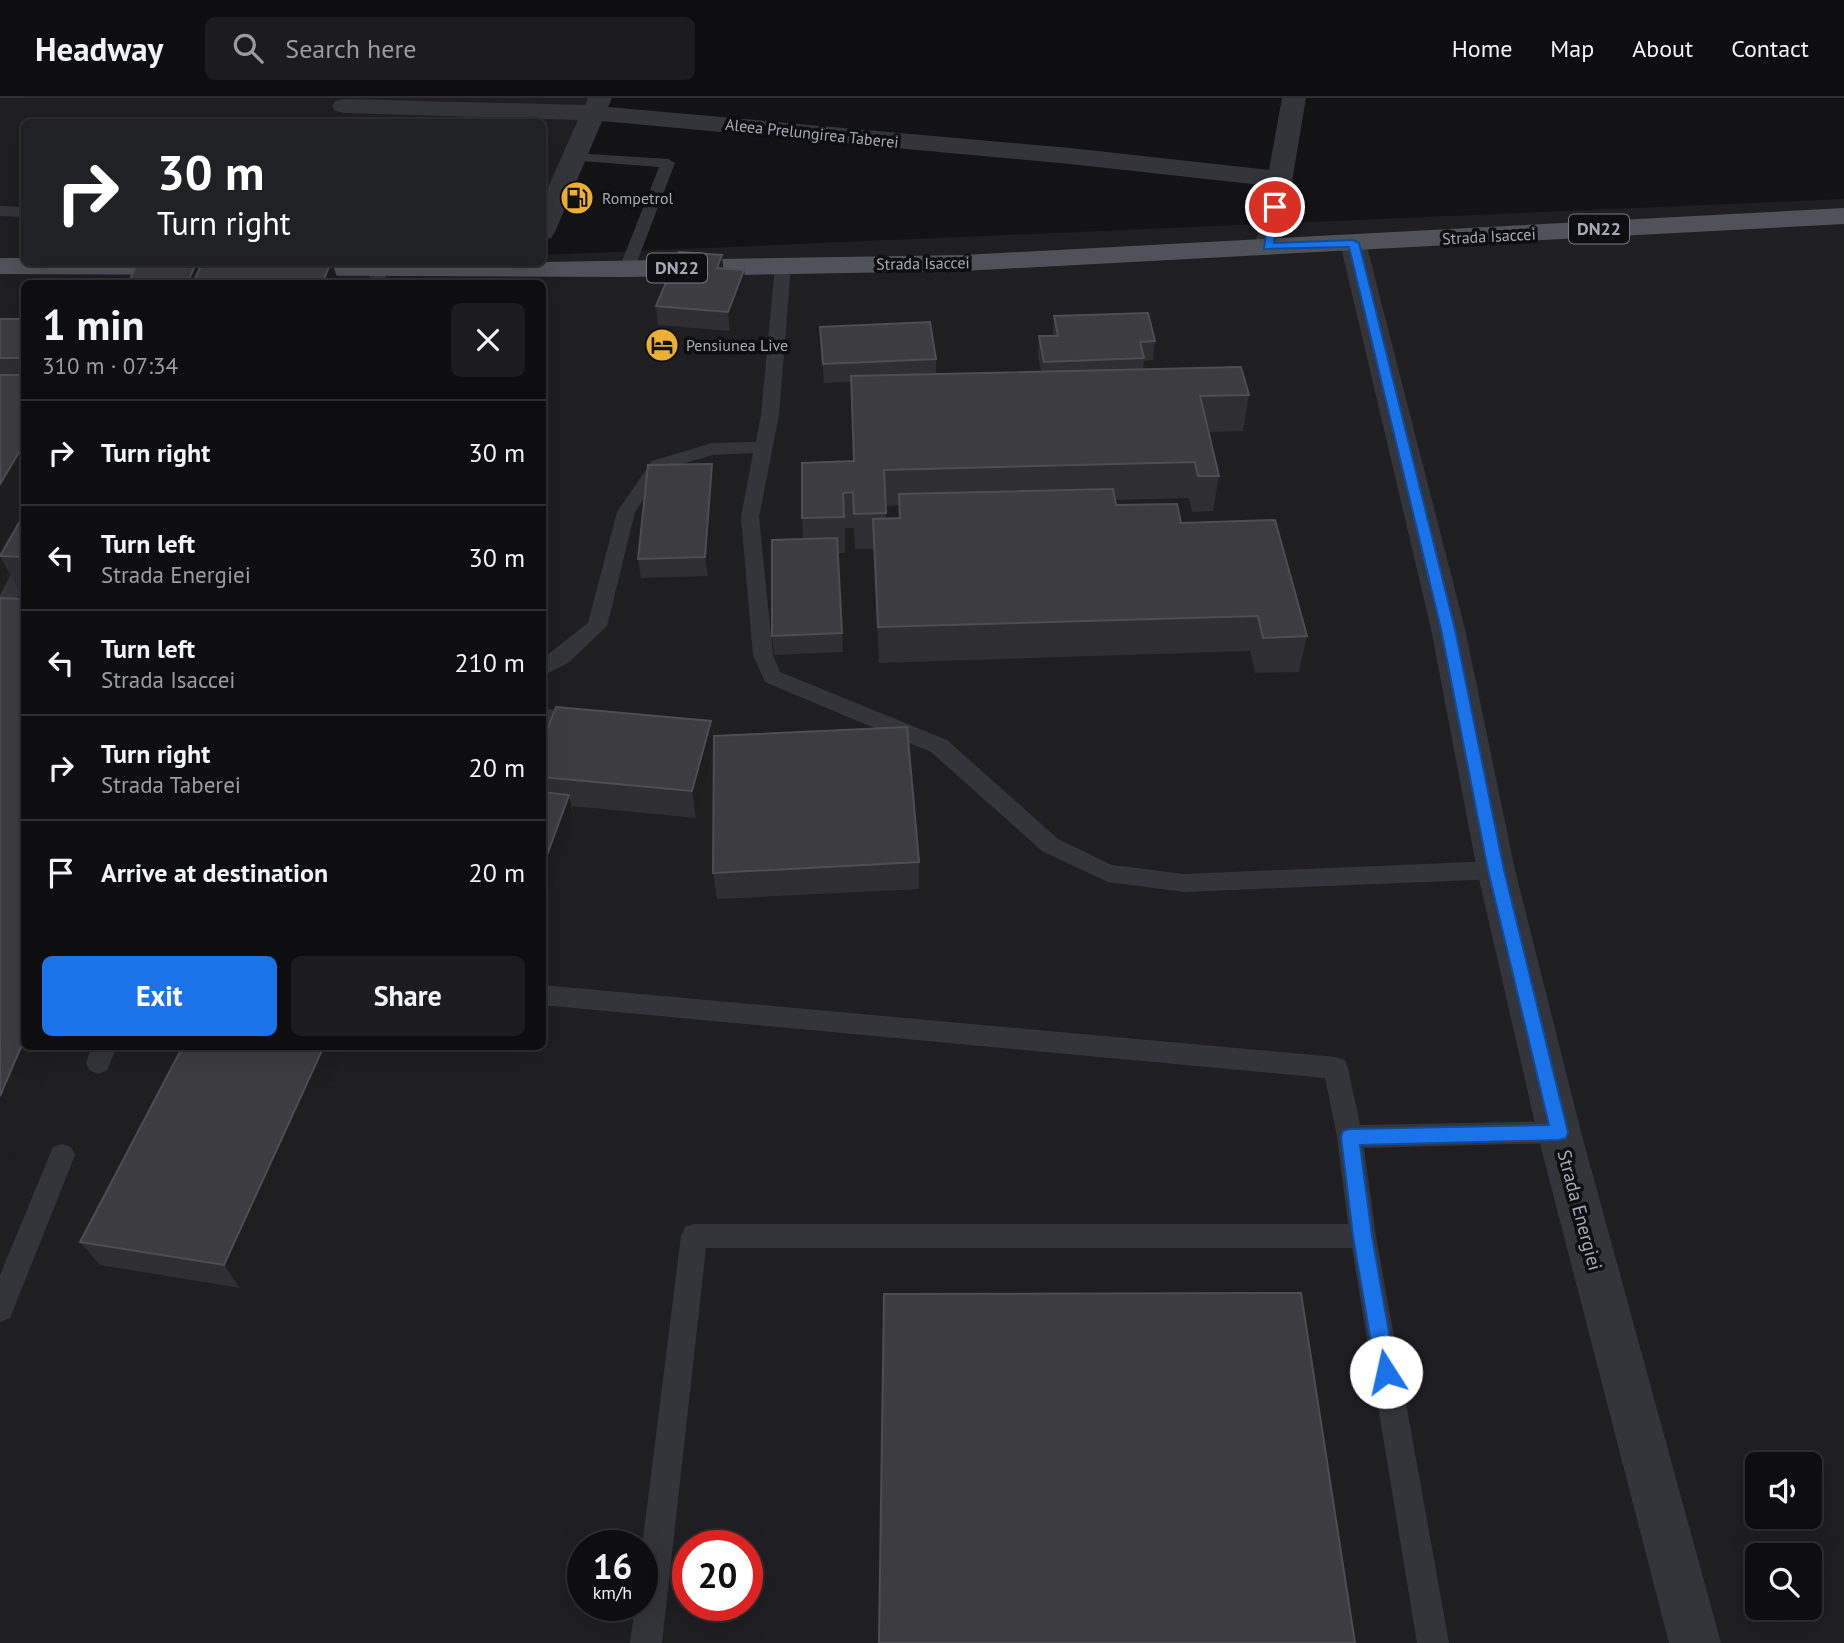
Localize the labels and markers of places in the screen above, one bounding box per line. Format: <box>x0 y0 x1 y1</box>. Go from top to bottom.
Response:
pin <box>1245 177 1305 237</box>
fuel station icon: Rompetrol <box>558 179 596 217</box>
place label: Rompetrol <box>602 188 674 208</box>
hotel icon: Pensiunea Live <box>643 326 681 364</box>
place label: Pensiunea Live <box>686 335 788 355</box>

